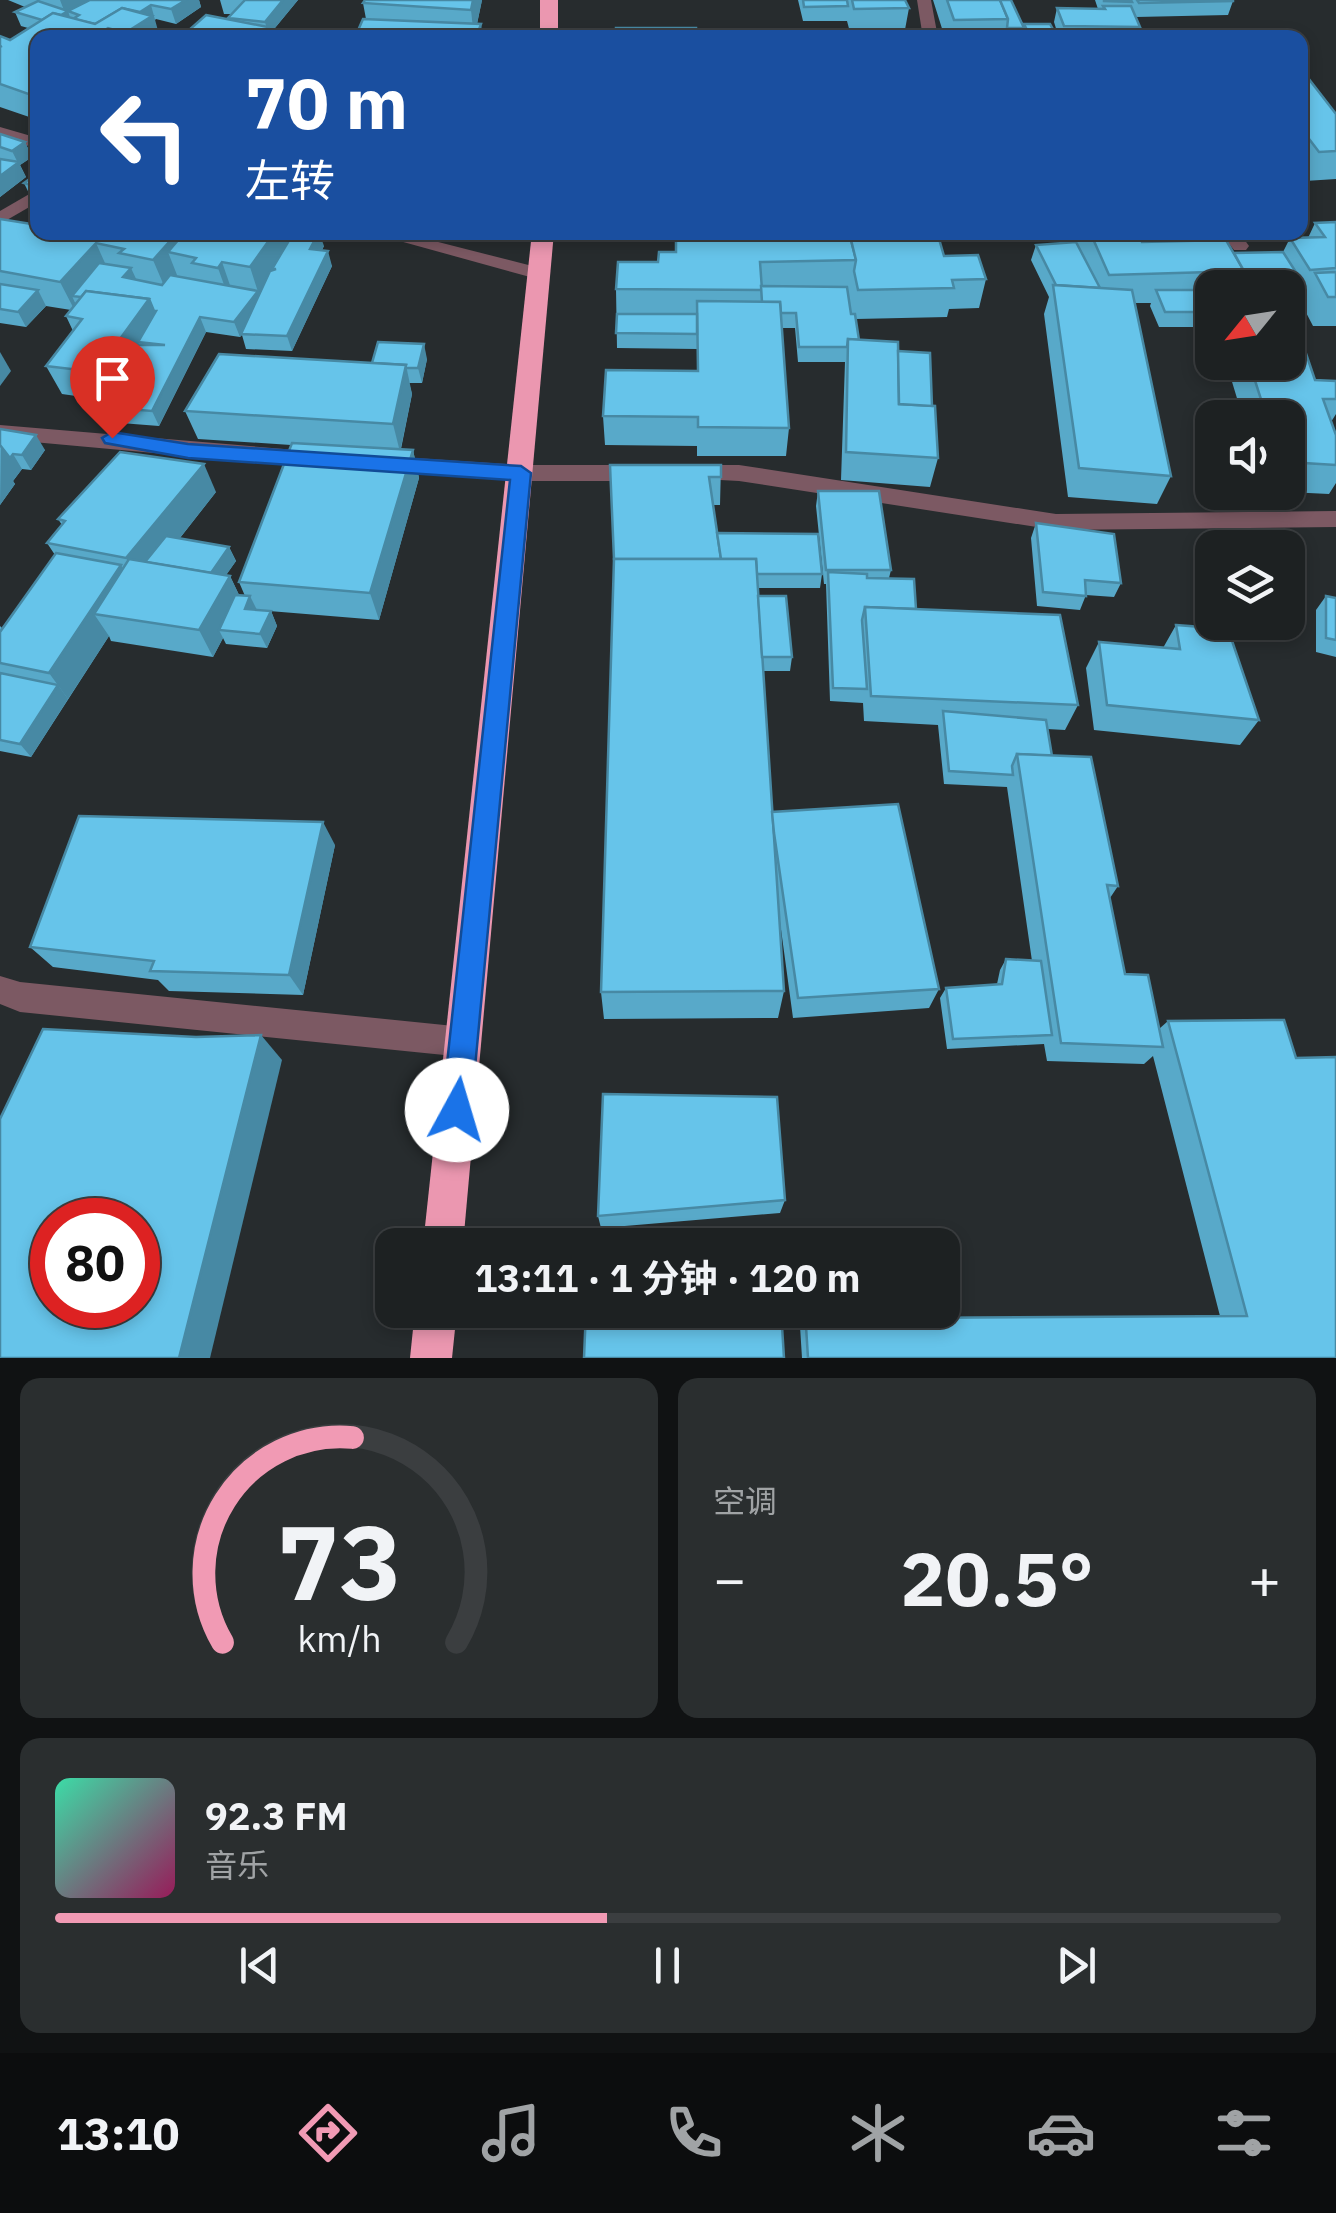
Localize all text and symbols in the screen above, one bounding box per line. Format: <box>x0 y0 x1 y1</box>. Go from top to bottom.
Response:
text: 70 m <box>245 57 408 148</box>
icon: left <box>80 70 210 200</box>
text: 左转 <box>245 151 335 209</box>
north arrow <box>1195 270 1305 380</box>
map controls <box>1195 270 1305 640</box>
pin <box>70 336 155 439</box>
icon: arrive <box>85 351 140 406</box>
button: sound <box>1195 400 1305 510</box>
button: layers <box>1195 530 1305 640</box>
position arrow <box>405 1058 509 1162</box>
speed limit sign: 80 <box>30 1198 160 1328</box>
text: 13:11 · 1 分钟 · 120 m <box>475 1253 860 1302</box>
text: 空调 <box>713 1480 777 1522</box>
text: 73 <box>277 1493 401 1629</box>
text: 20.5° <box>900 1529 1094 1627</box>
text: − <box>713 1543 746 1614</box>
text: + <box>1248 1543 1281 1614</box>
text: km/h <box>297 1615 381 1662</box>
text: 92.3 FM <box>205 1791 348 1840</box>
text: 音乐 <box>205 1844 269 1886</box>
icon: previous <box>232 1938 287 1993</box>
icon: pause <box>640 1938 695 1993</box>
icon: next <box>1049 1938 1104 1993</box>
icon: directions <box>293 2098 363 2168</box>
icon: music <box>476 2098 546 2168</box>
icon: phone <box>659 2098 729 2168</box>
icon: climate <box>843 2098 913 2168</box>
icon: car <box>1026 2098 1096 2168</box>
icon: filters <box>1209 2098 1279 2168</box>
text: 13:10 <box>57 2104 180 2162</box>

